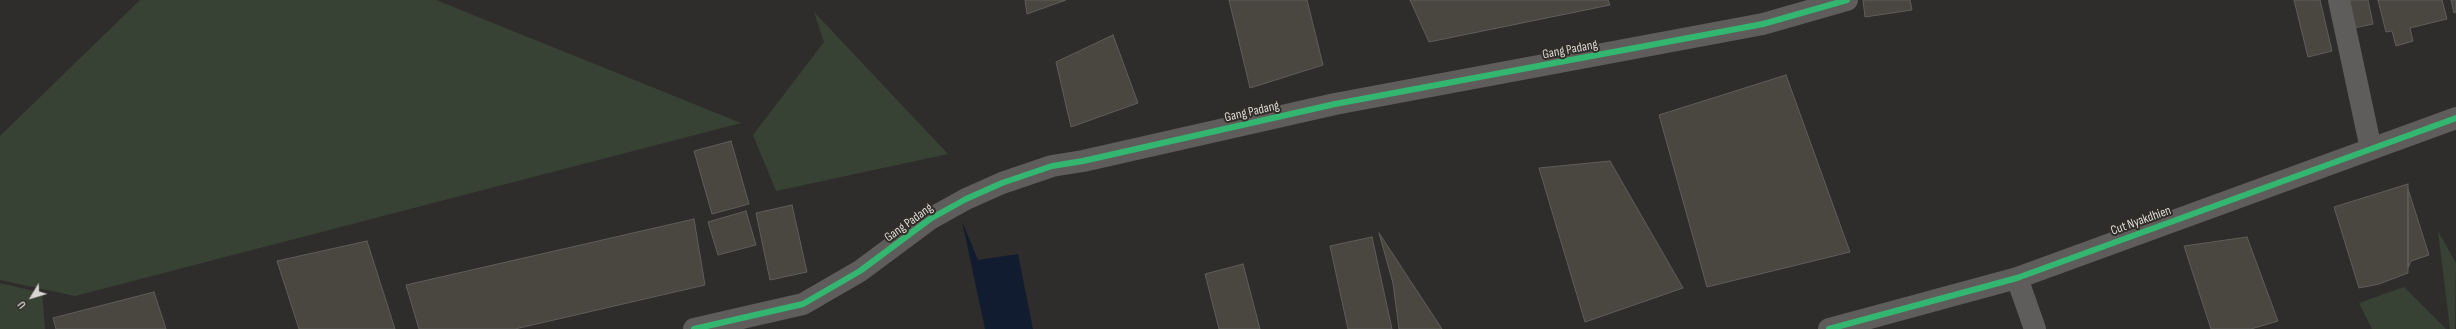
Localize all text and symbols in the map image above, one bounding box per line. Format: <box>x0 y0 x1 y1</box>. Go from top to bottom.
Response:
street label: Gang Padang <box>1541 37 1599 63</box>
street label: Gang Padang <box>1223 98 1281 126</box>
street label: Gang Padang <box>882 200 936 246</box>
street label: Cut Nyakdhien <box>2109 203 2173 239</box>
north arrow <box>12 277 52 317</box>
text: U <box>15 298 29 311</box>

